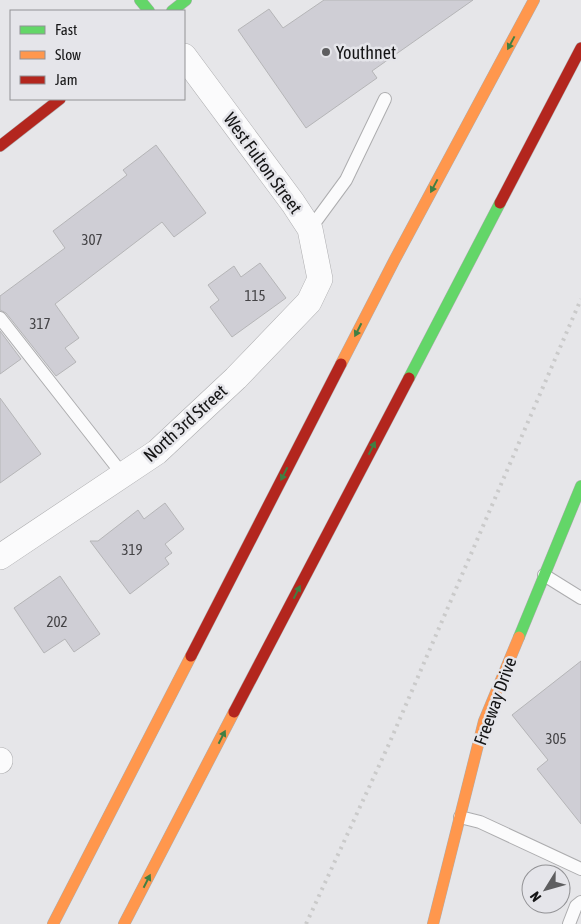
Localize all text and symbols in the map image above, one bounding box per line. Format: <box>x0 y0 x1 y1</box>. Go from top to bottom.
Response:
legend <box>10 10 185 100</box>
text: Fast <box>55 21 77 38</box>
one-way arrow <box>507 36 515 50</box>
place label: Youthnet <box>336 42 396 63</box>
text: Slow <box>55 46 81 63</box>
marker: Youthnet <box>320 46 332 58</box>
text: Jam <box>55 71 78 88</box>
street label: West Fulton Street <box>219 109 307 217</box>
one-way arrow <box>430 179 438 193</box>
house number: 307 <box>81 231 103 248</box>
house number: 115 <box>244 287 266 304</box>
house number: 317 <box>29 315 51 332</box>
one-way arrow <box>354 322 362 337</box>
street label: North 3rd Street <box>139 380 231 466</box>
one-way arrow <box>367 441 376 455</box>
one-way arrow <box>280 467 288 481</box>
house number: 319 <box>121 541 143 558</box>
one-way arrow <box>293 585 301 600</box>
house number: 202 <box>46 613 68 630</box>
street label: Freeway Drive <box>469 654 521 748</box>
one-way arrow <box>218 729 226 744</box>
house number: 305 <box>545 730 567 747</box>
north arrow <box>521 864 571 914</box>
one-way arrow <box>143 874 151 888</box>
text: N <box>527 889 544 905</box>

